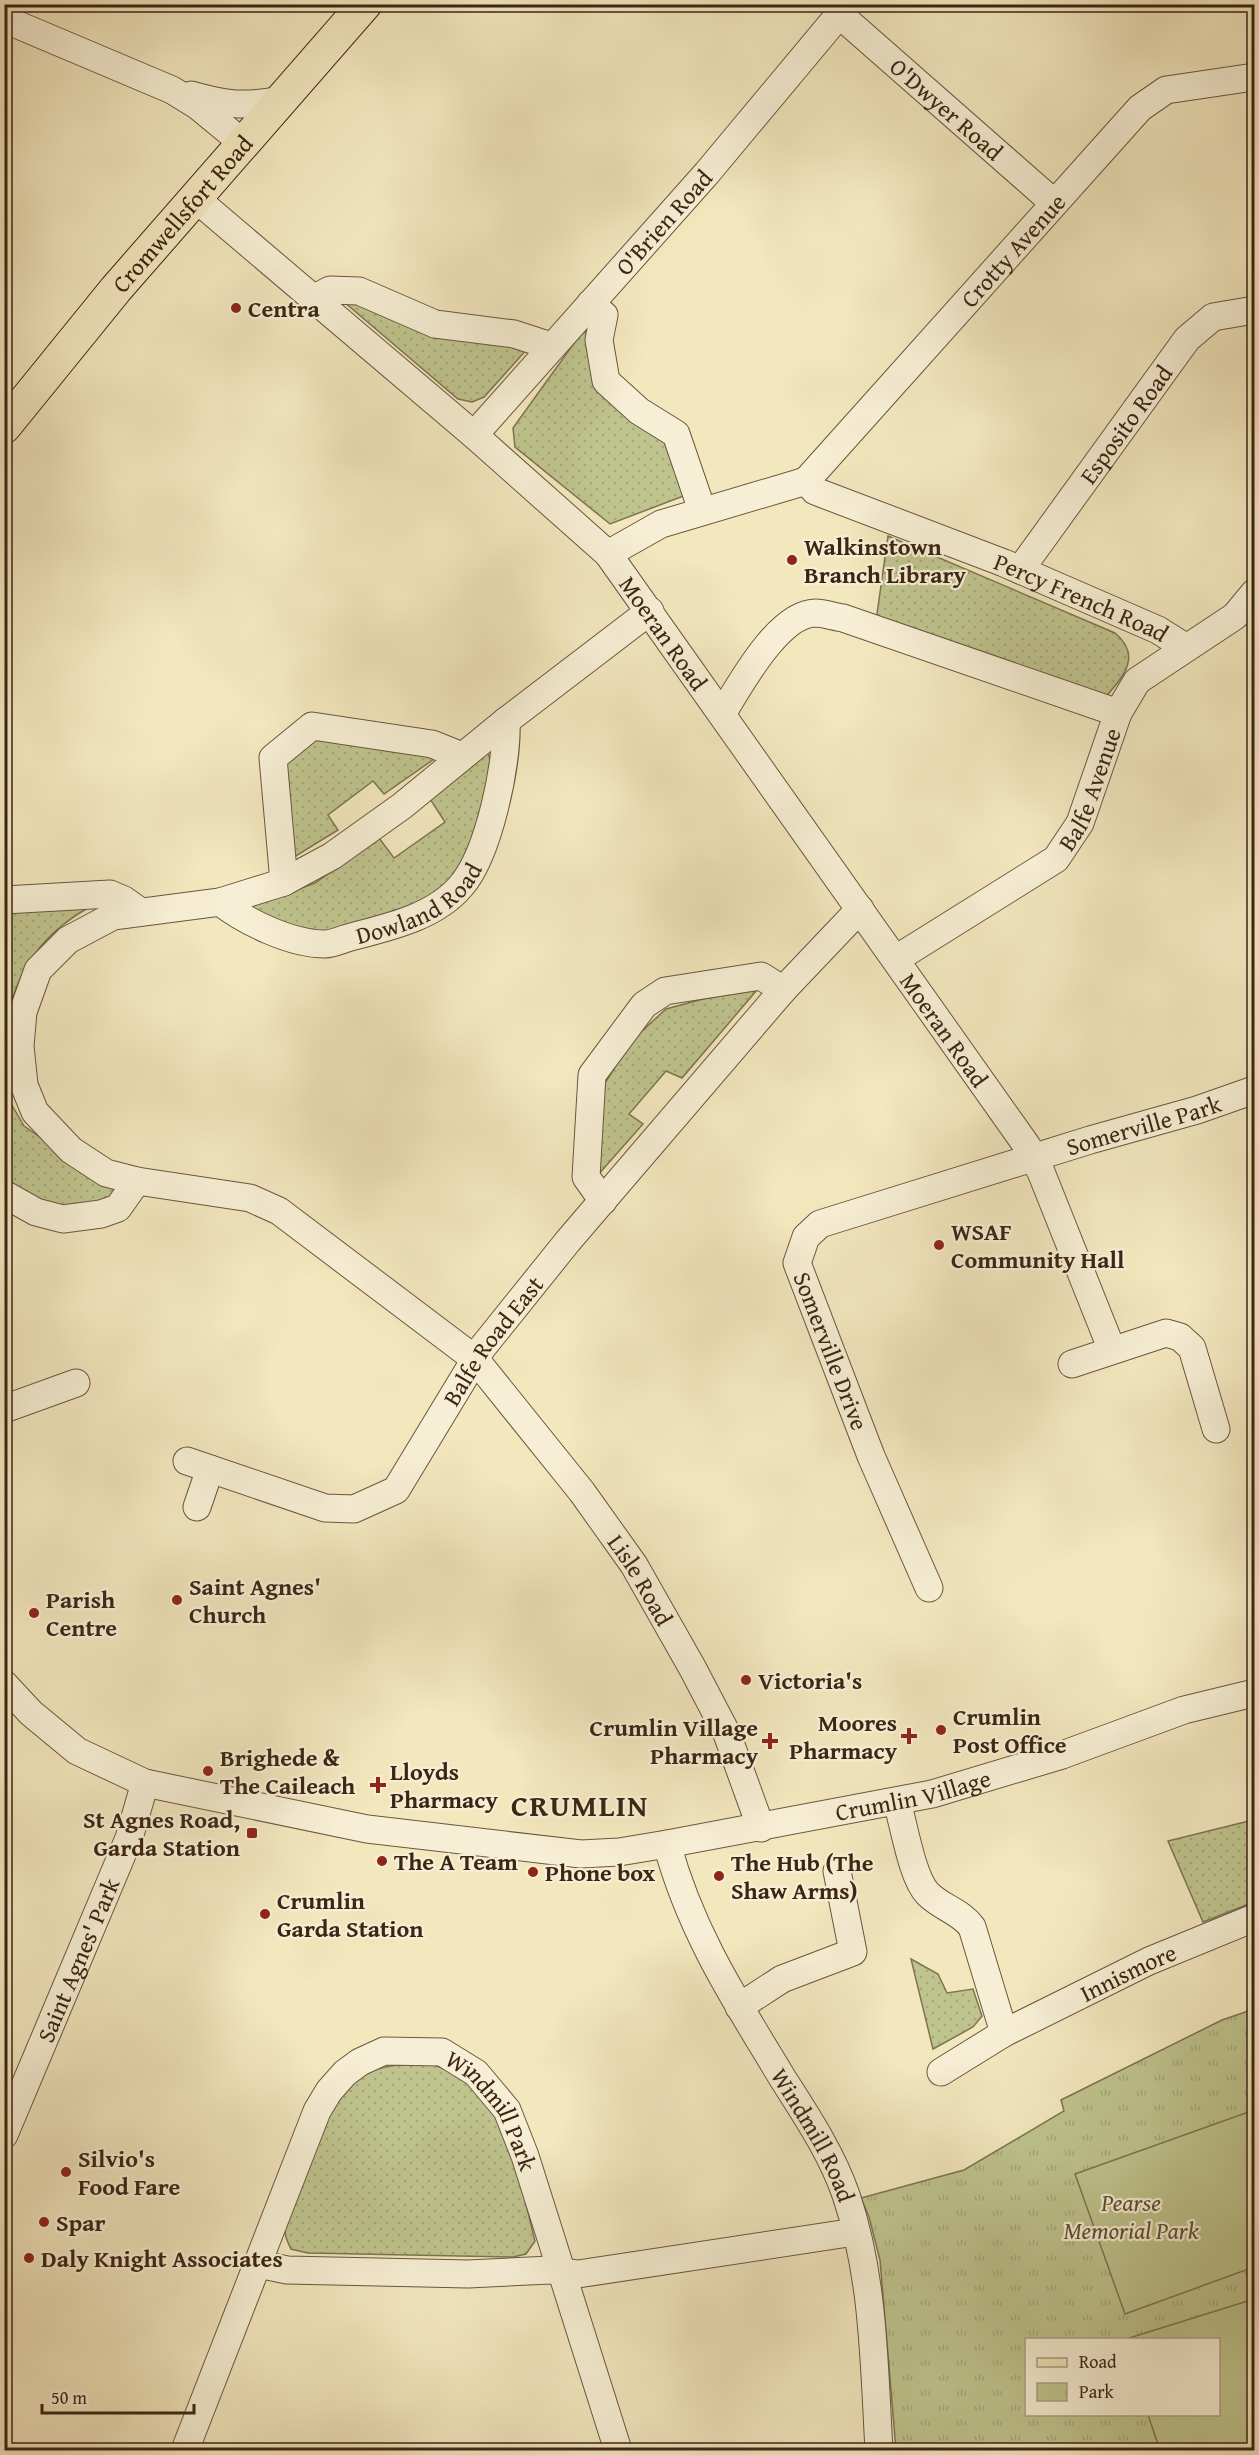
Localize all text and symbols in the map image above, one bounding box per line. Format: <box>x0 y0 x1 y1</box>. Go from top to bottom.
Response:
street label: O'Dwyer Road <box>882 49 1011 168</box>
street label: Cromwellsfort Road <box>103 127 261 300</box>
street label: O'Brien Road <box>607 161 720 283</box>
street label: Crotty Avenue <box>952 185 1073 315</box>
place label: Centra <box>248 291 320 326</box>
marker: Centra <box>229 301 243 315</box>
street label: Esposito Road <box>1070 357 1181 491</box>
place label: Walkinstown Branch Library <box>804 529 966 592</box>
street label: Percy French Road <box>989 543 1176 650</box>
marker: Walkinstown Branch Library <box>785 553 799 567</box>
street label: Moeran Road <box>611 568 717 698</box>
street label: Balfe Avenue <box>1049 723 1129 858</box>
street label: Dowland Road <box>352 856 490 953</box>
street label: Moeran Road <box>892 965 998 1094</box>
street label: Somerville Park <box>1062 1085 1227 1164</box>
place label: WSAF Community Hall <box>951 1214 1125 1277</box>
marker: WSAF Community Hall <box>932 1238 946 1252</box>
street label: Somerville Drive <box>785 1267 877 1435</box>
street label: Balfe Road East <box>434 1268 551 1412</box>
street label: Lisle Road <box>600 1527 682 1632</box>
place label: Saint Agnes' Church <box>189 1569 321 1632</box>
place label: Parish Centre <box>46 1582 117 1645</box>
marker: Saint Agnes' Church <box>170 1593 184 1607</box>
marker: Parish Centre <box>27 1606 41 1620</box>
place label: Victoria's <box>758 1663 862 1698</box>
marker: Victoria's <box>739 1673 753 1687</box>
place label: Crumlin Post Office <box>953 1699 1067 1762</box>
place label: Moores Pharmacy <box>789 1705 898 1768</box>
place label: Crumlin Village Pharmacy <box>590 1710 759 1773</box>
marker: Crumlin Post Office <box>934 1723 948 1737</box>
marker: Moores Pharmacy <box>902 1729 916 1743</box>
marker: Crumlin Village Pharmacy <box>763 1734 777 1748</box>
place label: Brighede & The Caileach <box>220 1740 355 1803</box>
place label: Lloyds Pharmacy <box>390 1754 498 1817</box>
street label: Crumlin Village <box>832 1760 995 1829</box>
marker: Brighede & The Caileach <box>201 1764 215 1778</box>
marker: Lloyds Pharmacy <box>371 1778 385 1792</box>
district label: CRUMLIN <box>511 1783 649 1827</box>
place label: St Agnes Road, Garda Station <box>83 1802 240 1865</box>
marker: St Agnes Road, Garda Station <box>245 1826 259 1840</box>
place label: The A Team <box>394 1844 518 1879</box>
place label: The Hub (The Shaw Arms) <box>731 1845 874 1908</box>
marker: The A Team <box>375 1854 389 1868</box>
place label: Phone box <box>545 1855 656 1890</box>
marker: Phone box <box>526 1865 540 1879</box>
marker: The Hub (The Shaw Arms) <box>712 1869 726 1883</box>
street label: Saint Agnes' Park <box>27 1871 128 2048</box>
place label: Crumlin Garda Station <box>277 1883 424 1946</box>
marker: Crumlin Garda Station <box>258 1907 272 1921</box>
street label: Innismore <box>1074 1934 1181 2010</box>
street label: Windmill Park <box>439 2041 546 2176</box>
street label: Windmill Road <box>763 2061 865 2207</box>
place label: Silvio's Food Fare <box>78 2141 181 2204</box>
marker: Silvio's Food Fare <box>59 2165 73 2179</box>
park label: Pearse Memorial Park <box>1063 2185 1199 2248</box>
place label: Spar <box>56 2205 106 2240</box>
marker: Spar <box>37 2215 51 2229</box>
place label: Daly Knight Associates <box>41 2241 283 2276</box>
marker: Daly Knight Associates <box>22 2251 36 2265</box>
legend <box>1025 2338 1220 2416</box>
text: Road <box>1079 2348 1117 2375</box>
scale bar <box>42 2377 194 2415</box>
text: Park <box>1079 2378 1115 2405</box>
text: 50 m <box>51 2384 87 2411</box>

